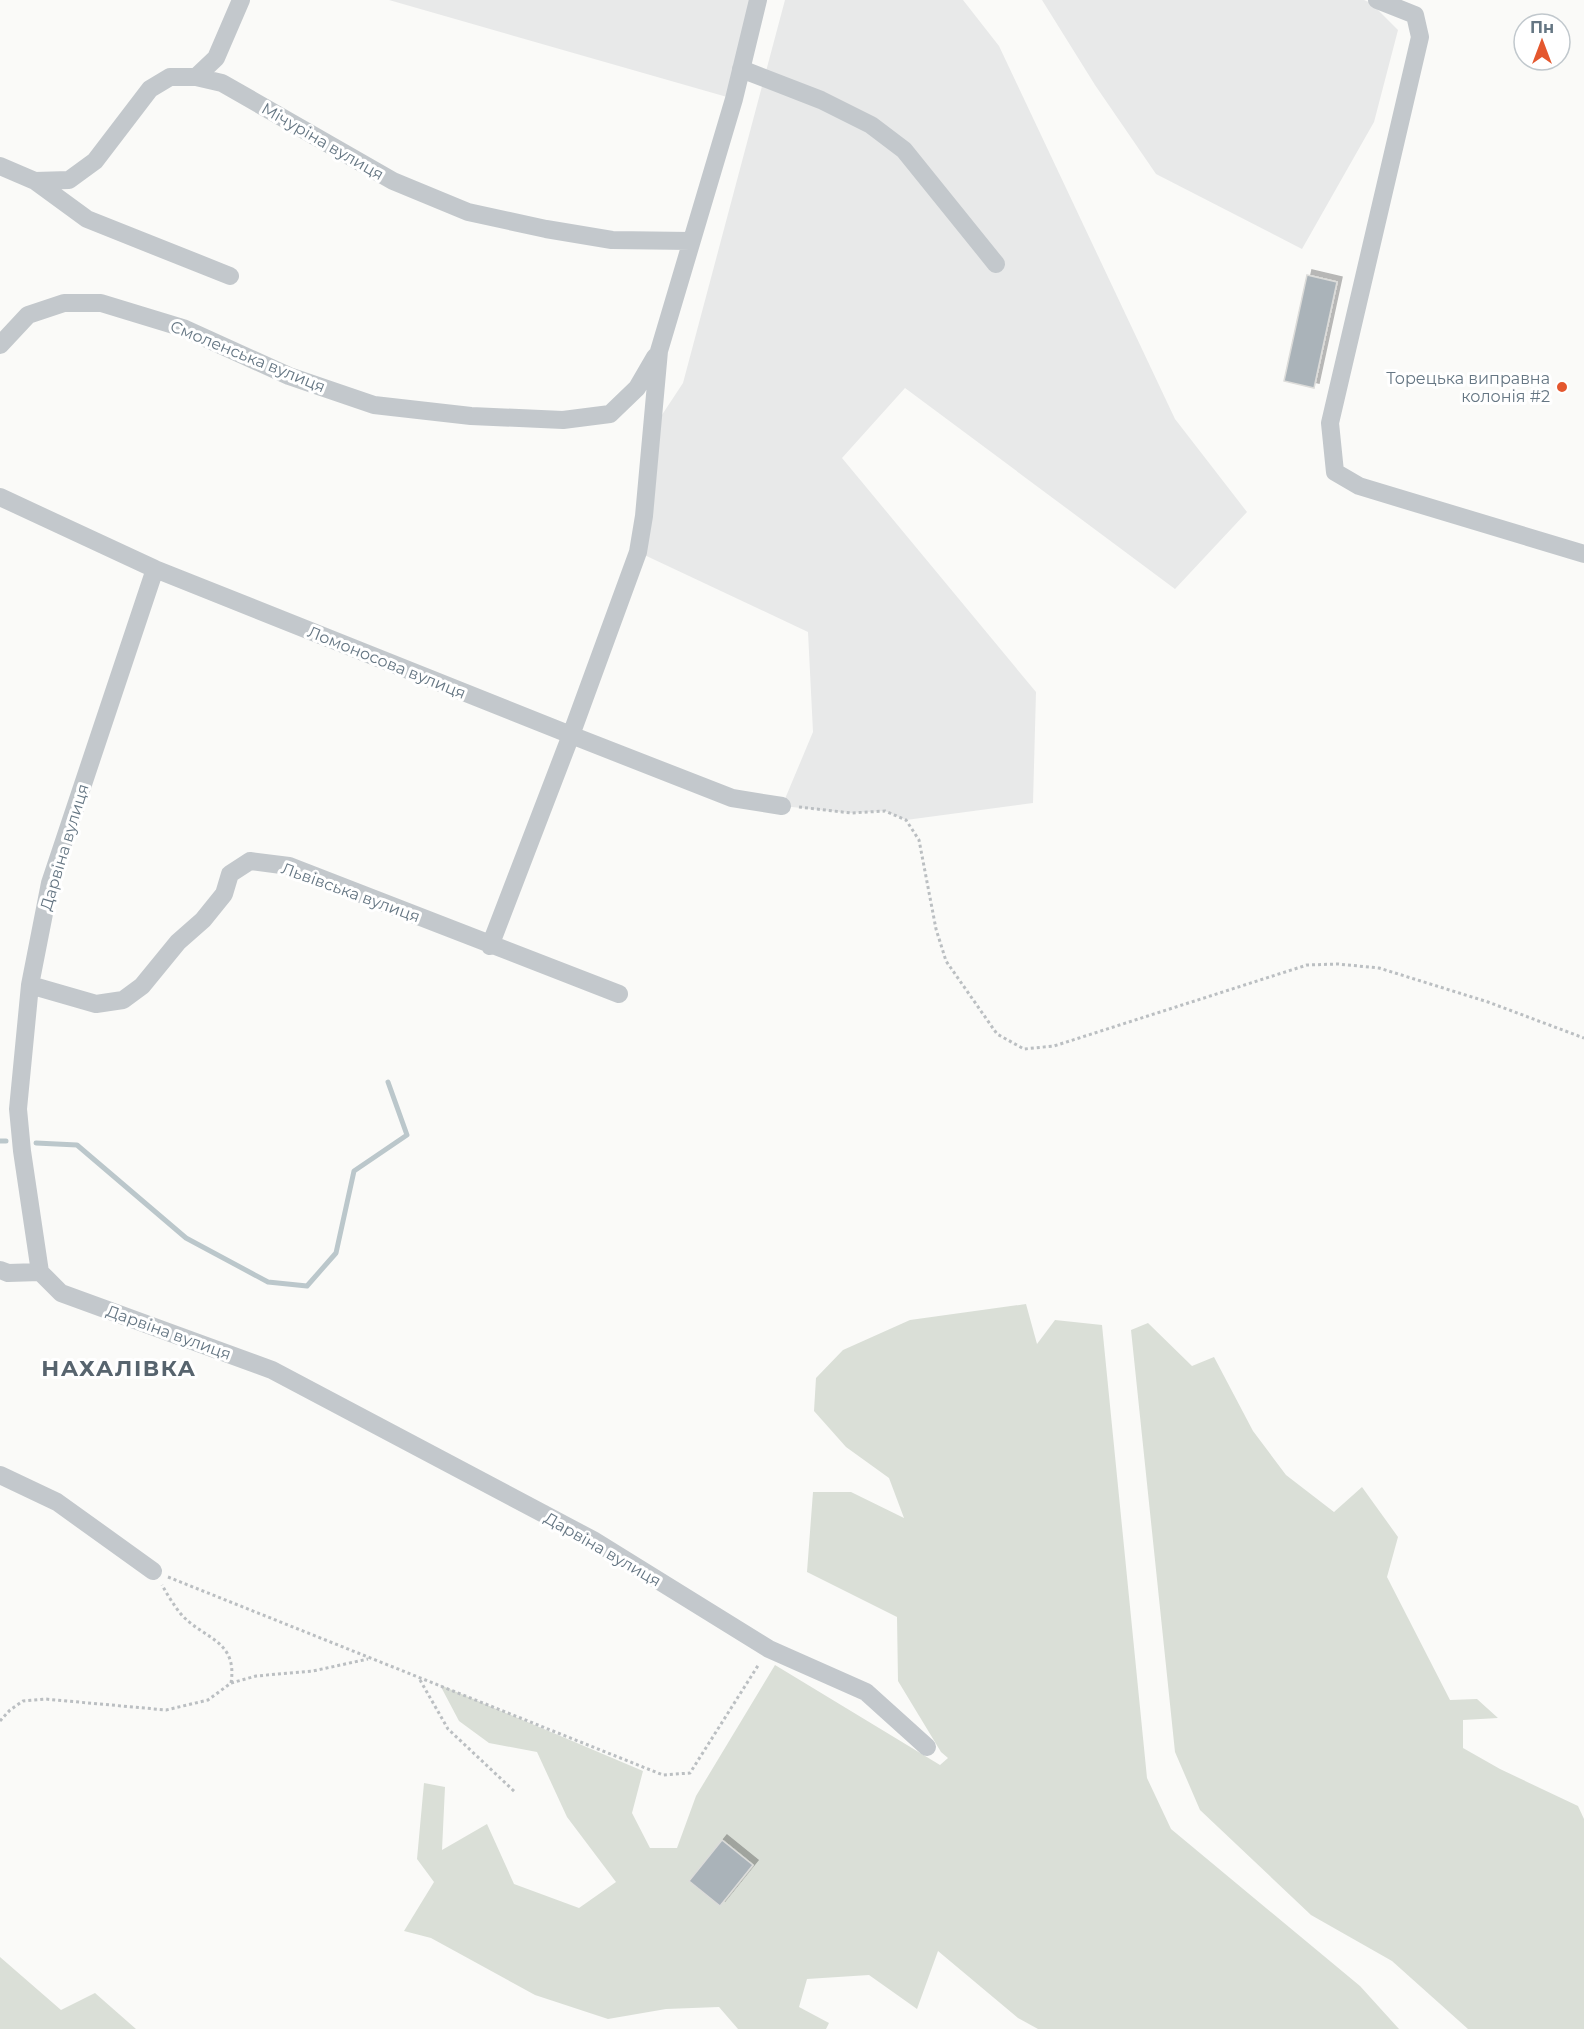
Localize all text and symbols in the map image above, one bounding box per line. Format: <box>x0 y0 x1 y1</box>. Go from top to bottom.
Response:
north arrow <box>1512 12 1572 72</box>
text: Пн <box>1530 18 1554 37</box>
street label: Мічуріна вулиця <box>258 99 387 184</box>
street label: Смоленська вулиця <box>167 317 328 396</box>
place label: Торецька виправна колонія #2 <box>1386 369 1550 406</box>
marker: Торецька виправна колонія #2 <box>1555 380 1569 394</box>
street label: Ломоносова вулиця <box>305 622 469 703</box>
street label: Дарвіна вулиця <box>36 781 93 913</box>
street label: Львівська вулиця <box>279 859 423 926</box>
street label: Дарвіна вулиця <box>104 1301 234 1364</box>
district label: НАХАЛІВКА <box>41 1355 197 1382</box>
street label: Дарвіна вулиця <box>541 1508 664 1591</box>

